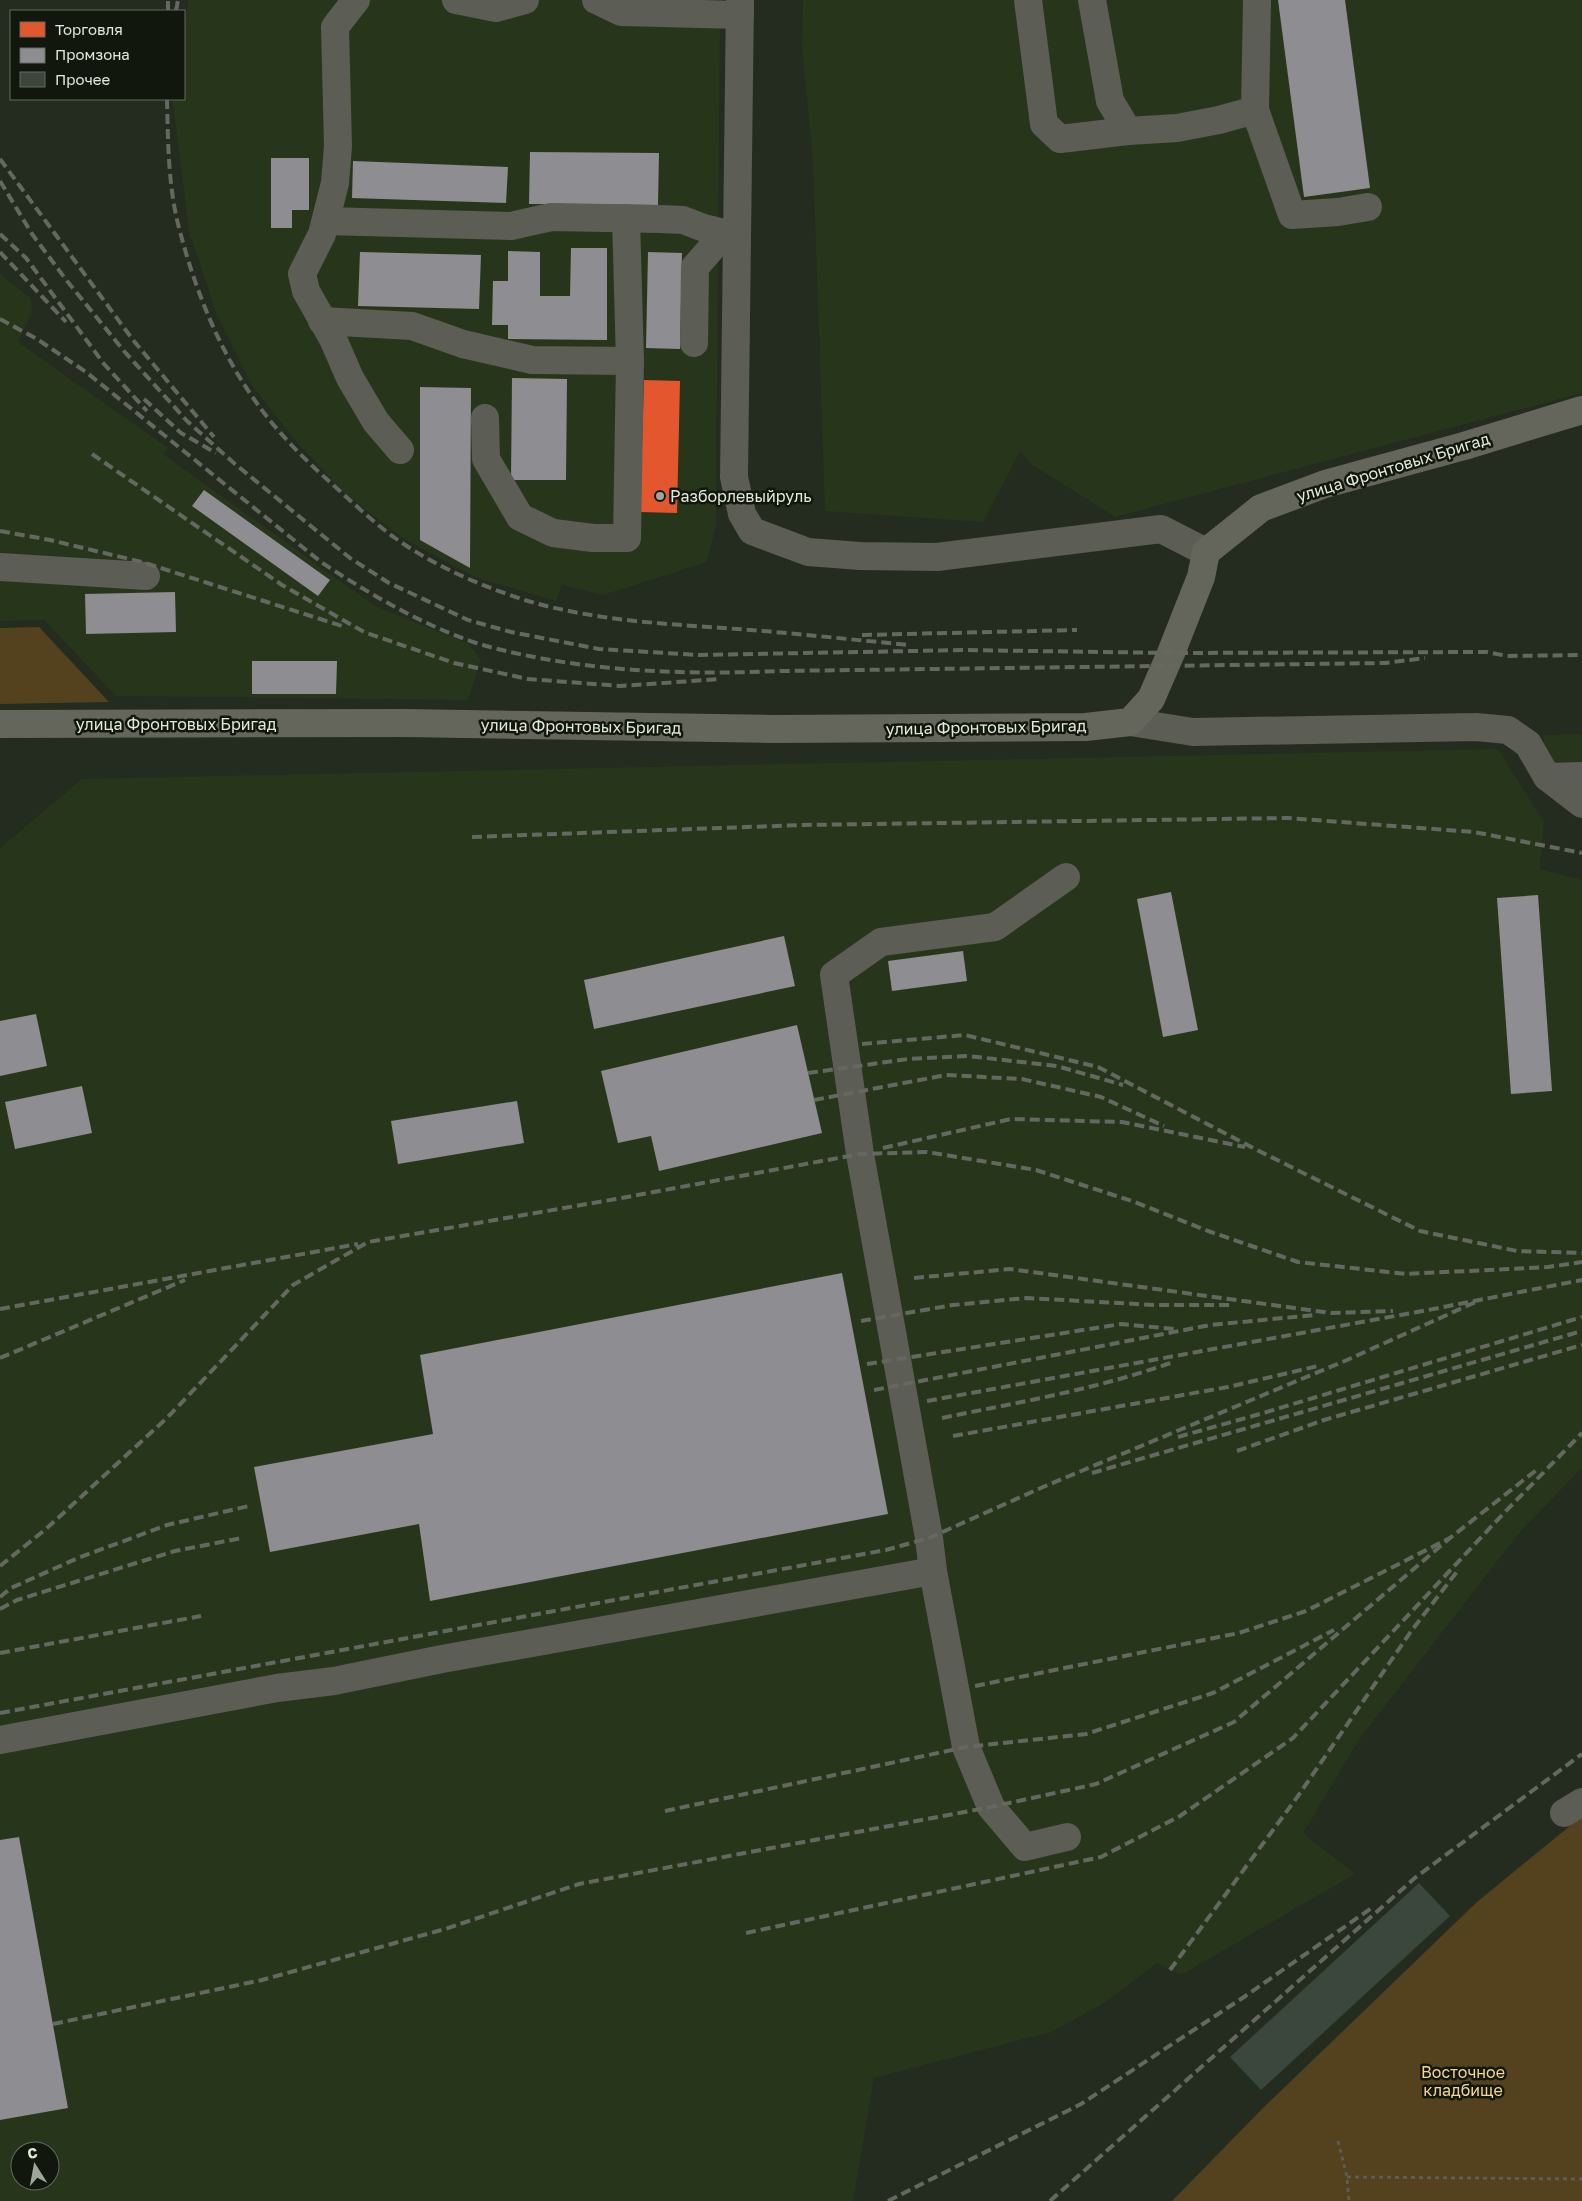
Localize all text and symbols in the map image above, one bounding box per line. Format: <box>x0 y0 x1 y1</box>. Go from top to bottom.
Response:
legend <box>10 10 185 100</box>
text: Торговля <box>55 20 123 38</box>
text: Промзона <box>55 45 130 63</box>
text: Прочее <box>55 70 111 88</box>
street label: улица Фронтовых Бригад <box>1294 428 1492 506</box>
place label: Разборлевыйруль <box>670 486 812 506</box>
marker: Разборлевыйруль <box>654 490 666 502</box>
street label: улица Фронтовых Бригад <box>76 714 277 734</box>
street label: улица Фронтовых Бригад <box>481 714 682 738</box>
street label: улица Фронтовых Бригад <box>886 715 1087 739</box>
park label: Восточное кладбище <box>1421 2062 1505 2100</box>
north arrow <box>10 2141 60 2191</box>
text: С <box>26 2143 39 2162</box>

